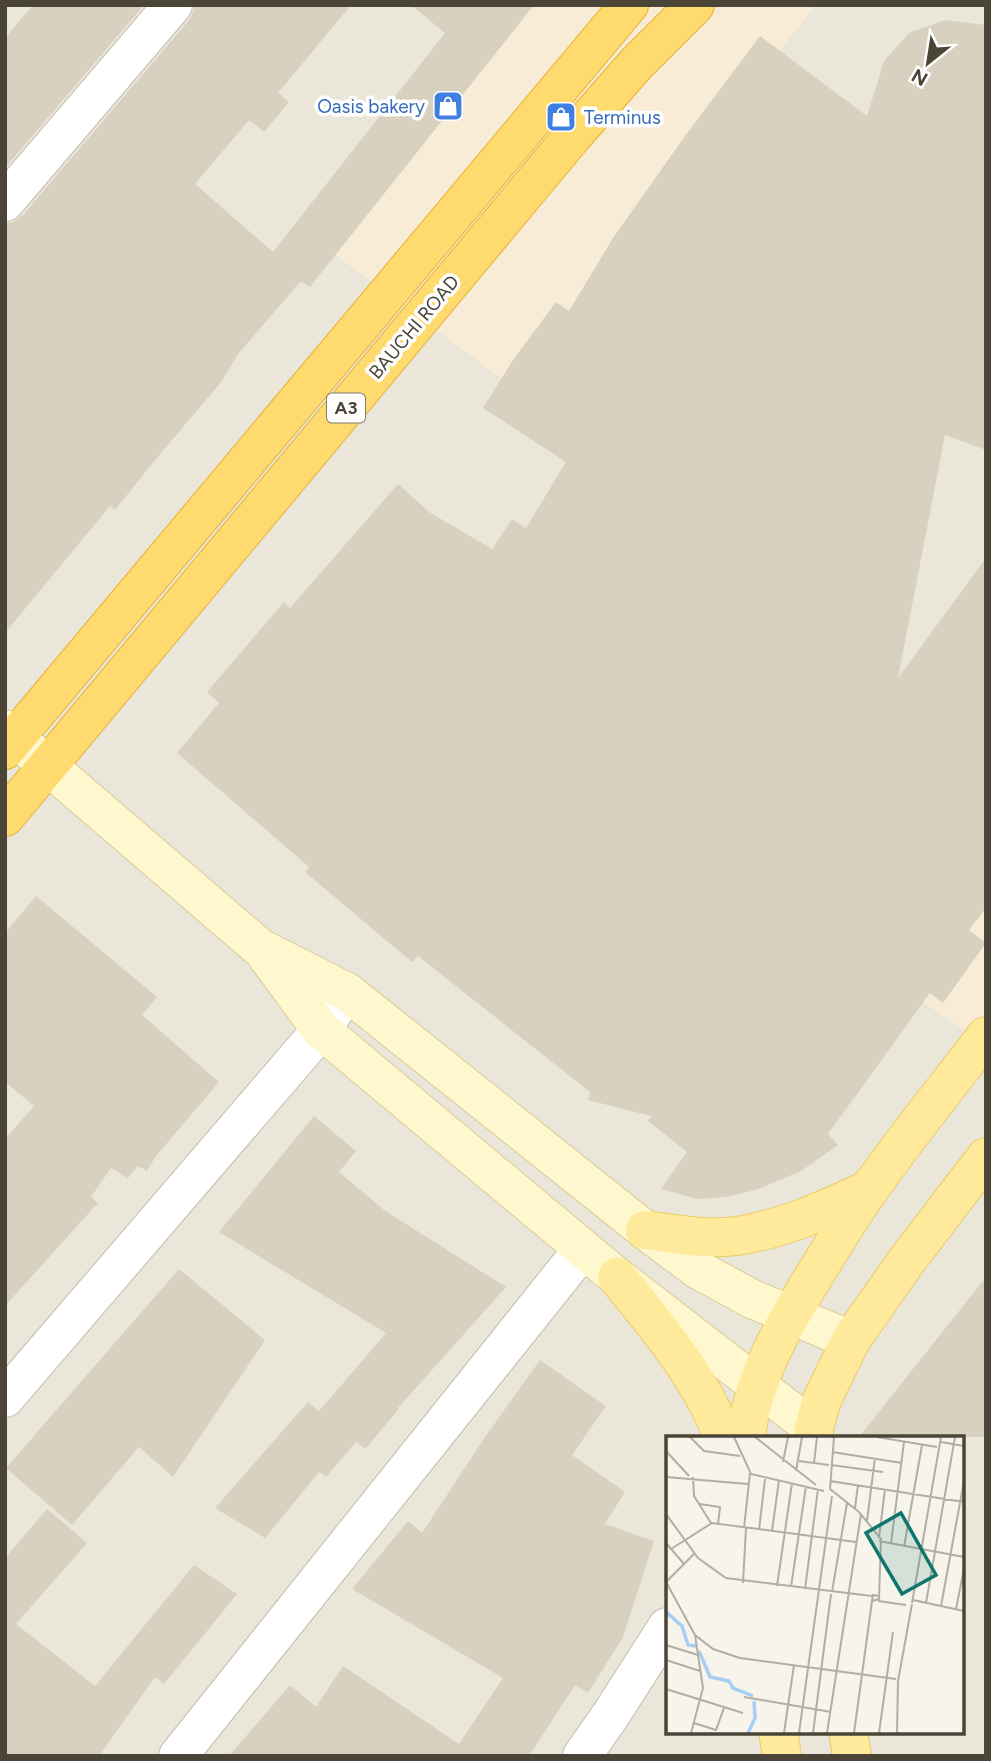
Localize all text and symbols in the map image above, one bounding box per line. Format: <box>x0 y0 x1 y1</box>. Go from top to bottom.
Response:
north arrow <box>893 28 963 98</box>
text: N <box>908 64 932 91</box>
shop icon: Oasis bakery <box>431 89 465 123</box>
place label: Oasis bakery <box>317 95 425 118</box>
shop icon: Terminus <box>544 100 578 134</box>
place label: Terminus <box>584 106 661 129</box>
street label: BAUCHI ROAD <box>364 270 464 384</box>
road number: A3 <box>327 394 365 422</box>
inset map <box>666 1436 963 1733</box>

